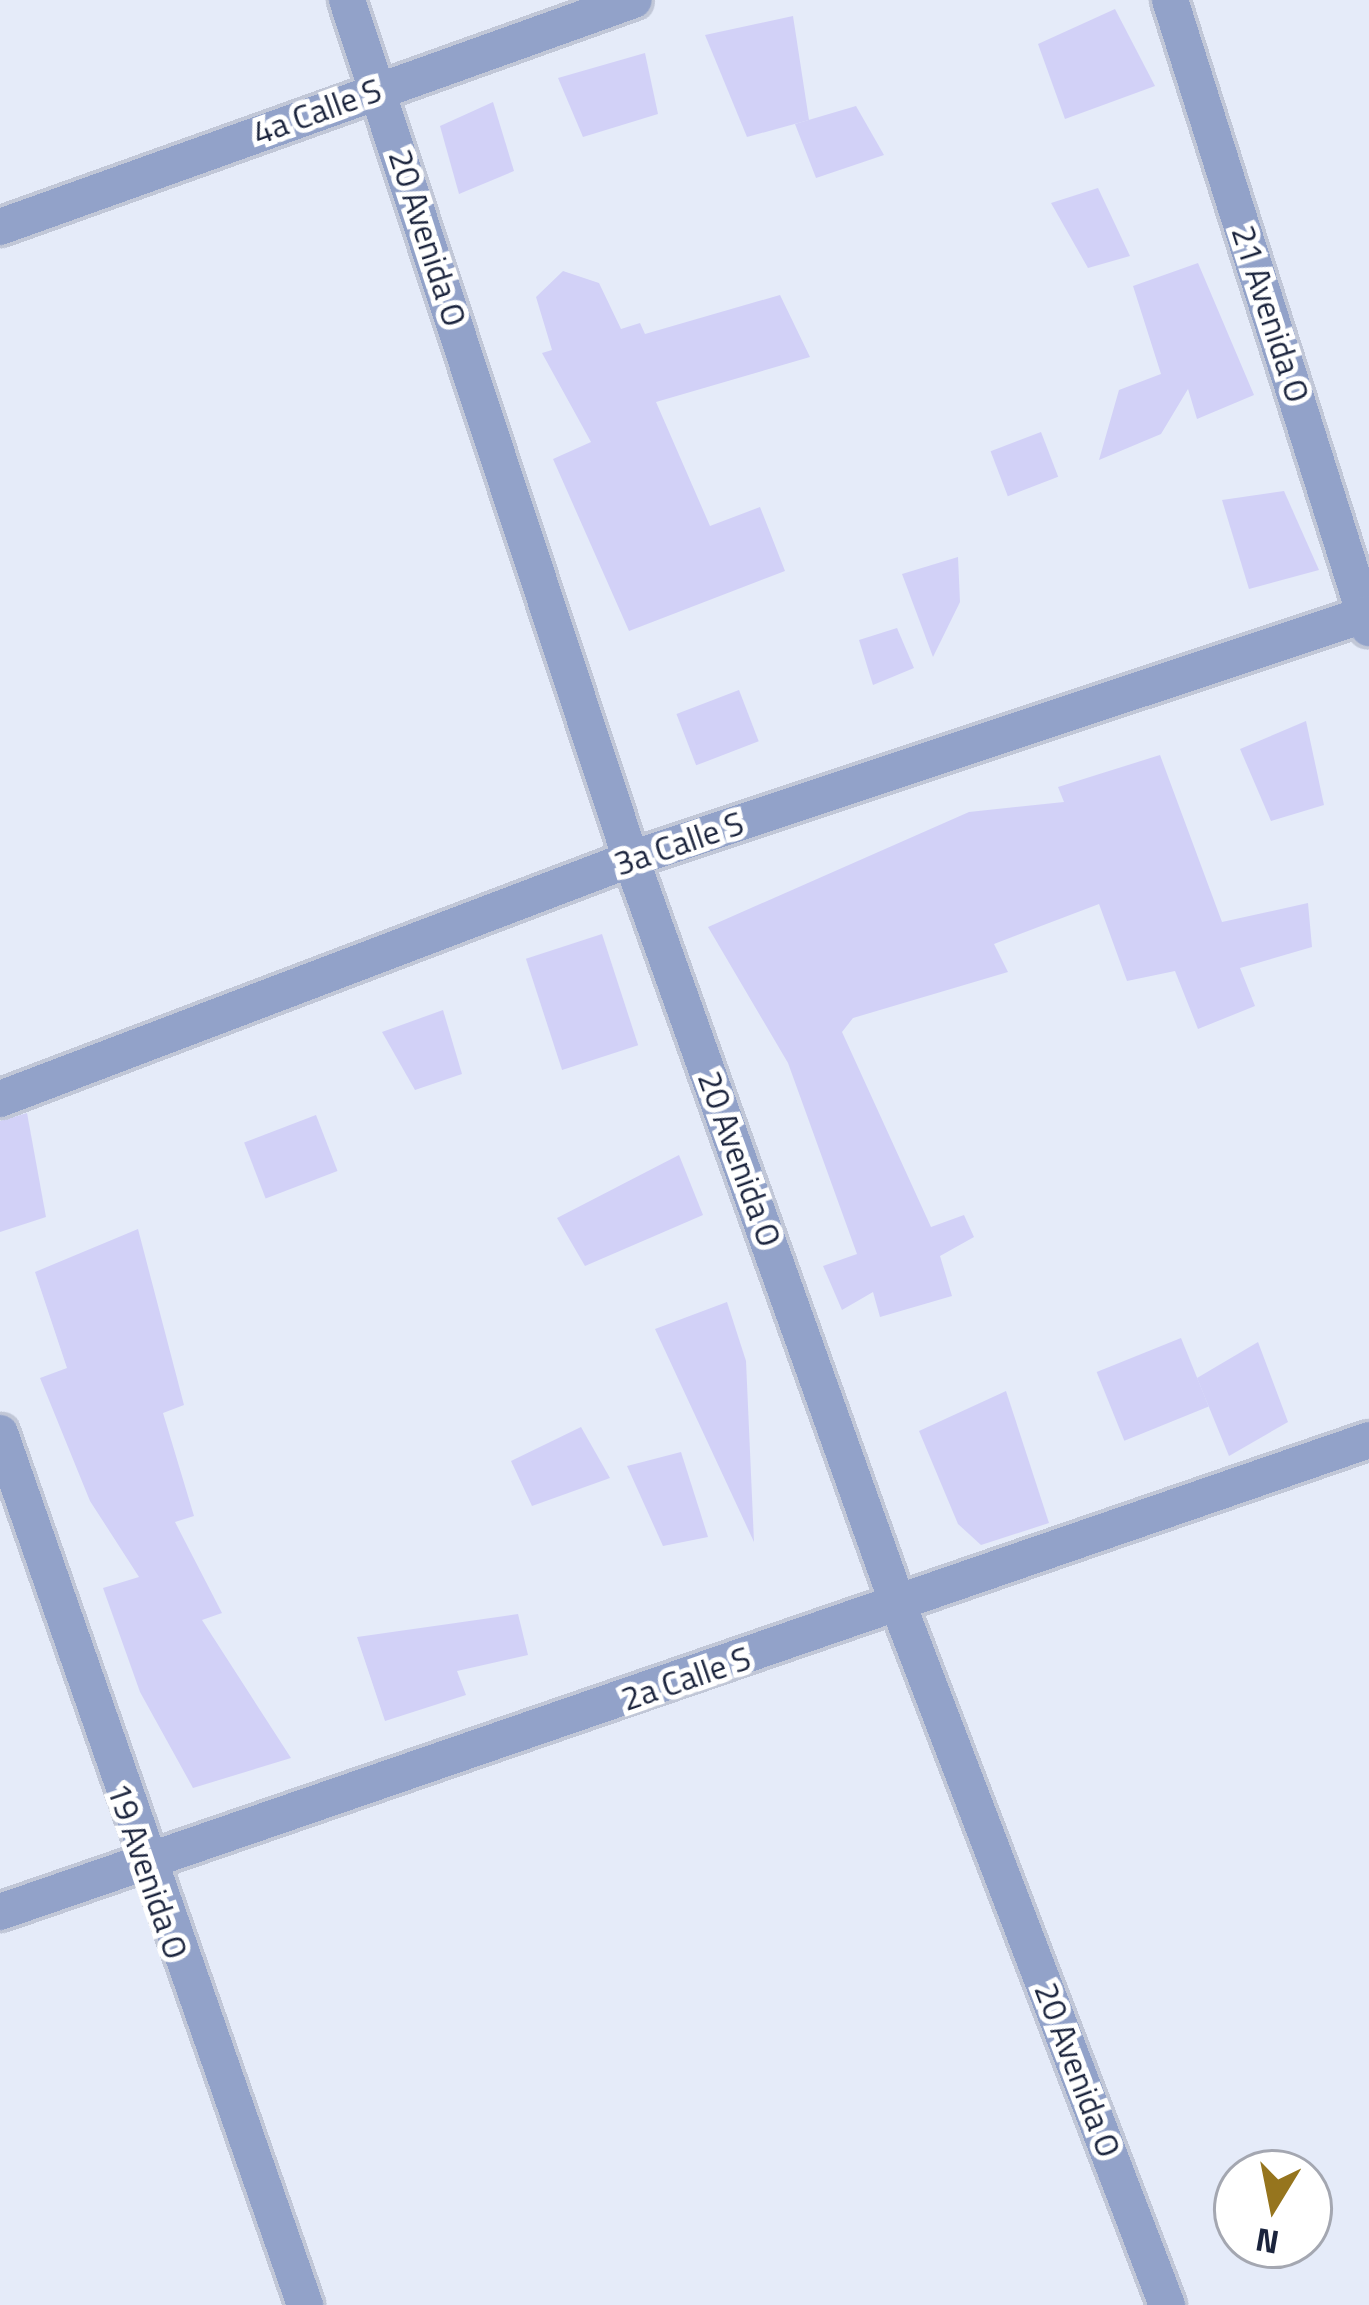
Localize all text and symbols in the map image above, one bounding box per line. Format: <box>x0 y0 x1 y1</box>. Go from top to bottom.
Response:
street label: 4a Calle S <box>247 71 387 153</box>
street label: 20 Avenida O <box>380 145 474 331</box>
street label: 21 Avenida O <box>1223 221 1317 407</box>
street label: 3a Calle S <box>609 803 749 885</box>
street label: 20 Avenida O <box>689 1066 789 1252</box>
street label: 2a Calle S <box>616 1638 756 1720</box>
street label: 19 Avenida O <box>98 1778 196 1964</box>
street label: 20 Avenida O <box>1026 1977 1128 2163</box>
north arrow <box>1213 2149 1333 2269</box>
text: N <box>1252 2215 1283 2268</box>

